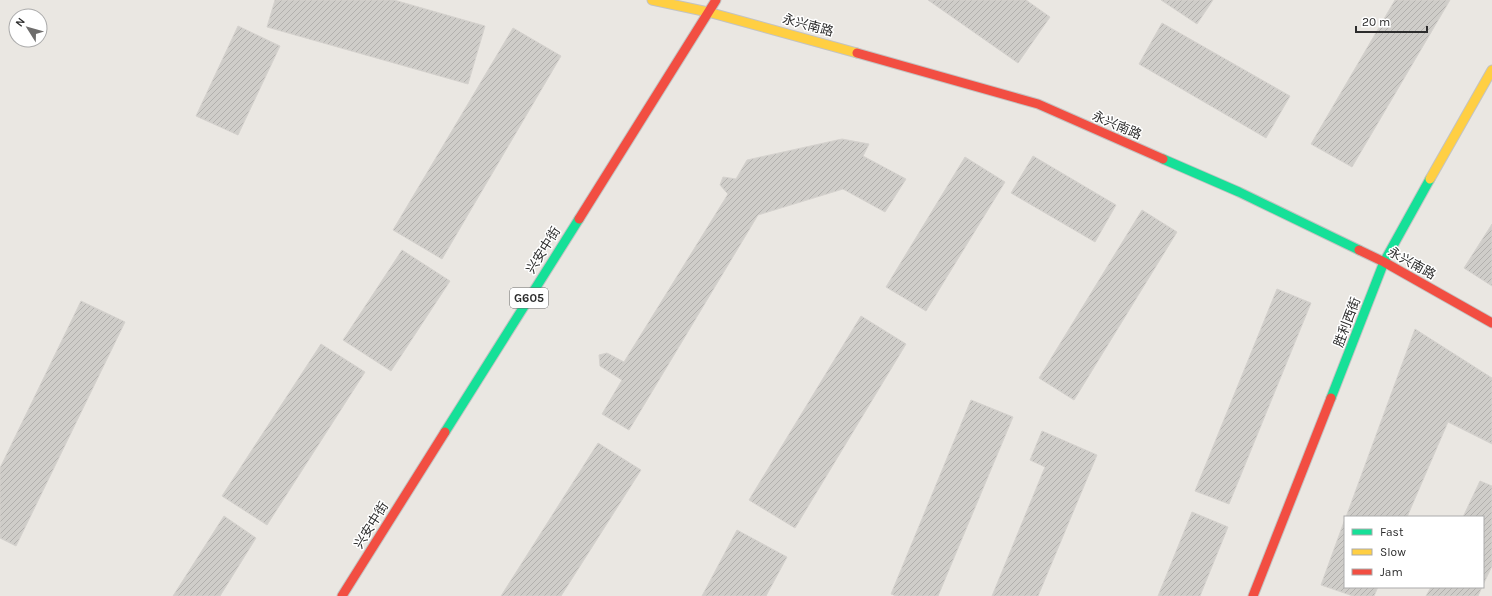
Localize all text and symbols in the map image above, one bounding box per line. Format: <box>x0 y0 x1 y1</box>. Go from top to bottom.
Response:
north arrow <box>8 8 48 48</box>
scale bar <box>1356 8 1427 34</box>
street label: 永兴南路 <box>781 11 835 39</box>
text: N <box>13 15 28 29</box>
text: 20 m <box>1362 15 1390 29</box>
street label: 永兴南路 <box>1090 108 1144 142</box>
street label: 兴安中街 <box>523 224 563 276</box>
street label: 永兴南路 <box>1386 244 1438 282</box>
road number: G605 <box>510 288 548 308</box>
street label: 胜利西街 <box>1331 295 1363 349</box>
street label: 兴安中街 <box>351 499 391 551</box>
legend <box>1344 516 1484 588</box>
text: Fast <box>1380 525 1404 539</box>
text: Slow <box>1380 545 1406 559</box>
text: Jam <box>1380 565 1403 579</box>

